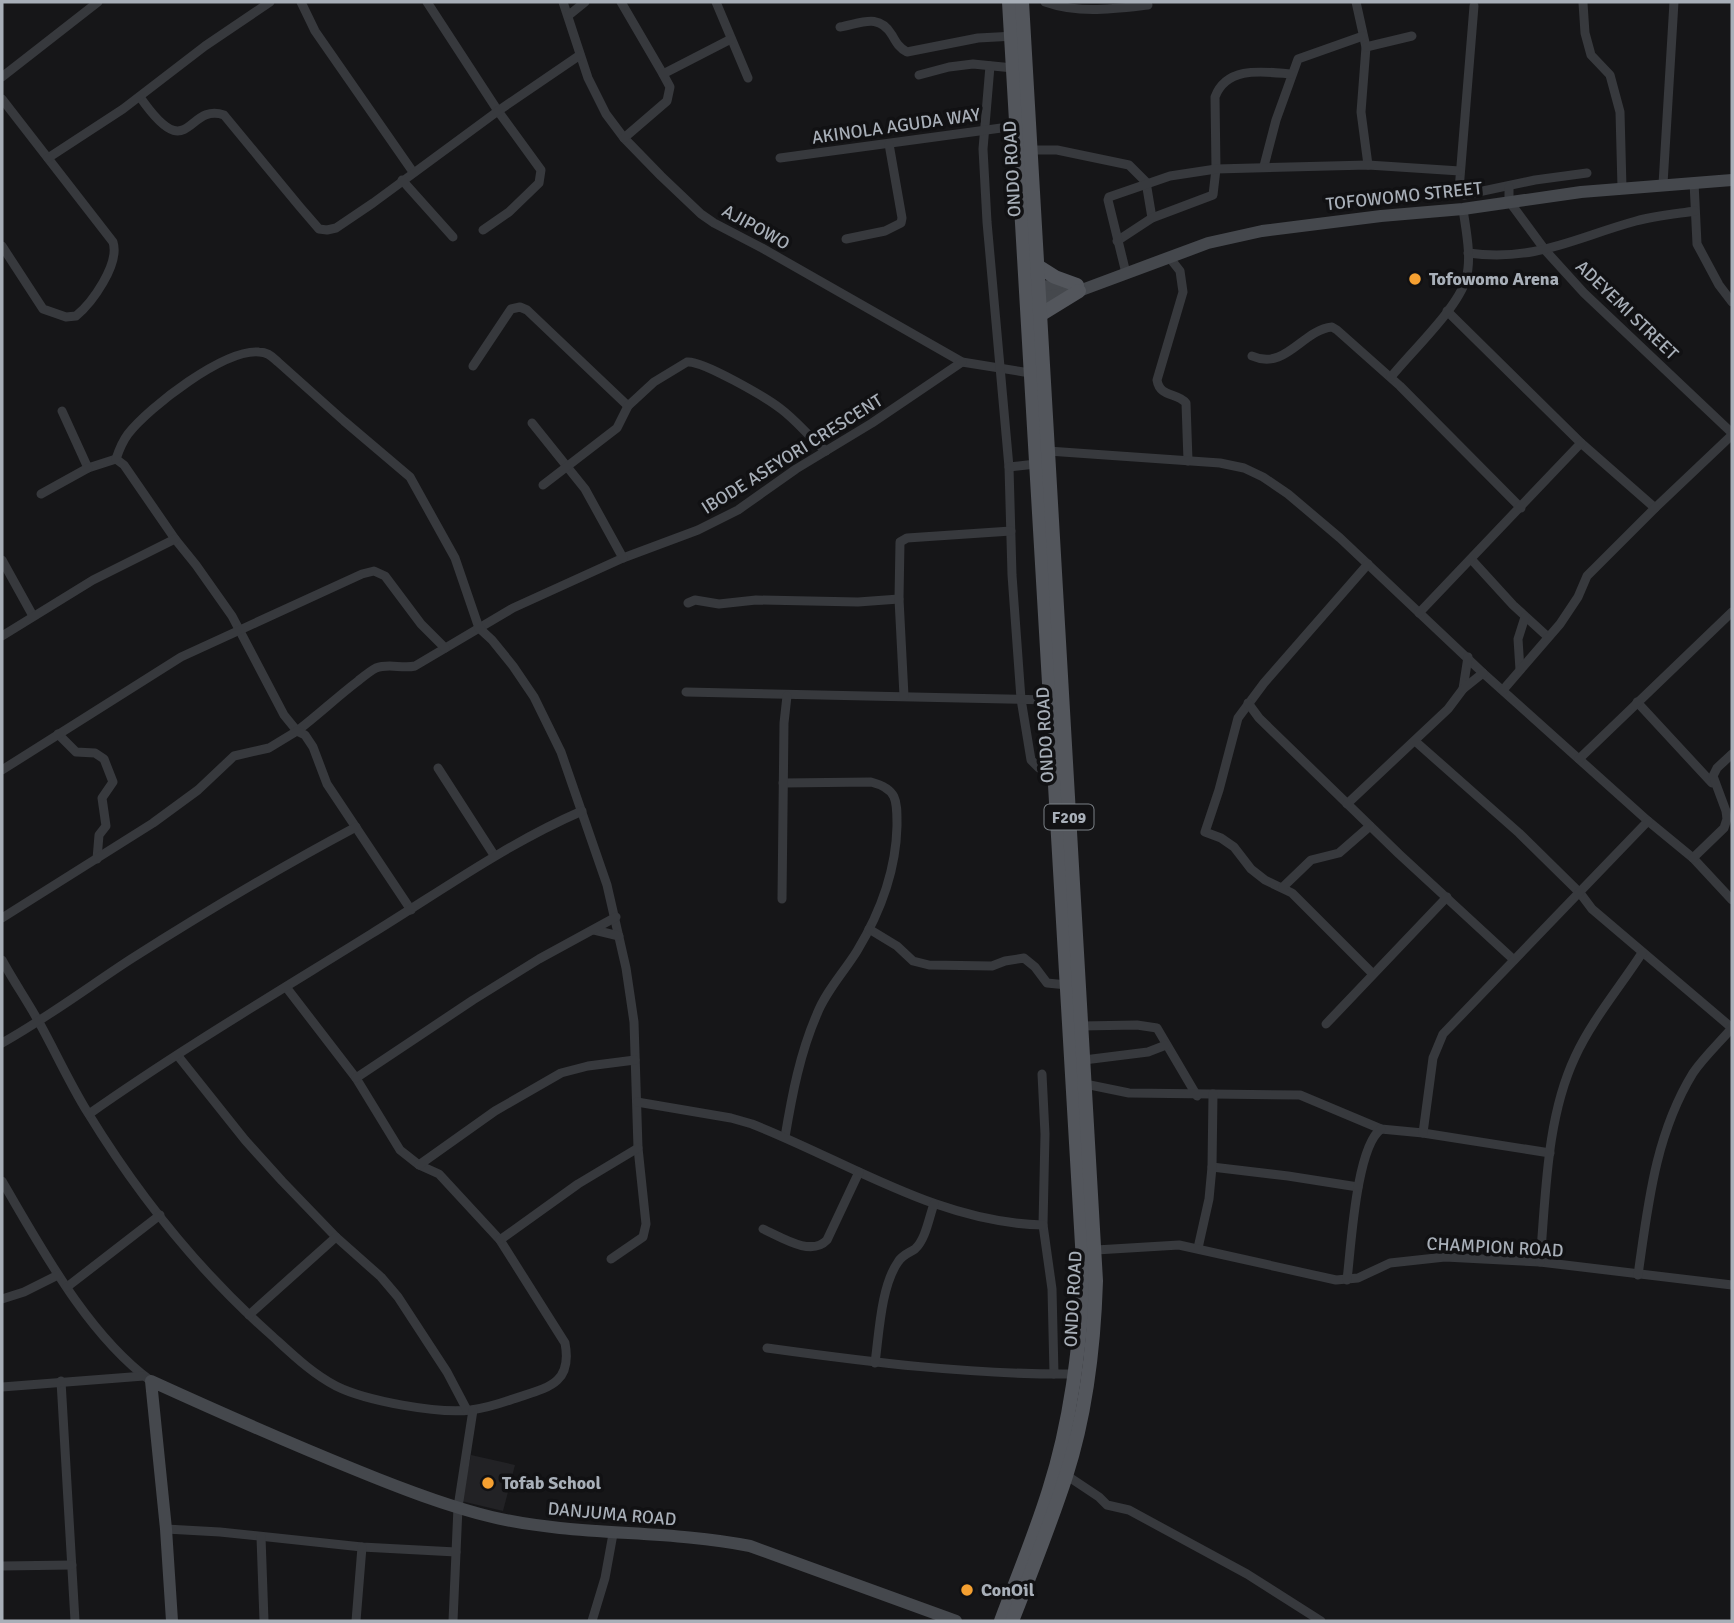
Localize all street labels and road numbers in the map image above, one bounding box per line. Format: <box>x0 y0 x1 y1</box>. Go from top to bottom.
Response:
street label: AKINOLA AGUDA WAY <box>810 103 982 149</box>
street label: ONDO ROAD <box>998 120 1026 218</box>
street label: TOFOWOMO STREET <box>1325 177 1483 215</box>
street label: AJIPOWO <box>718 200 794 254</box>
street label: ADEYEMI STREET <box>1571 255 1683 365</box>
street label: IBODE ASEYORI CRESCENT <box>697 389 887 519</box>
street label: ONDO ROAD <box>1031 686 1059 784</box>
road number: F209 <box>1044 804 1094 830</box>
street label: CHAMPION ROAD <box>1426 1232 1564 1262</box>
street label: ONDO ROAD <box>1059 1250 1087 1348</box>
street label: DANJUMA ROAD <box>547 1497 677 1531</box>

